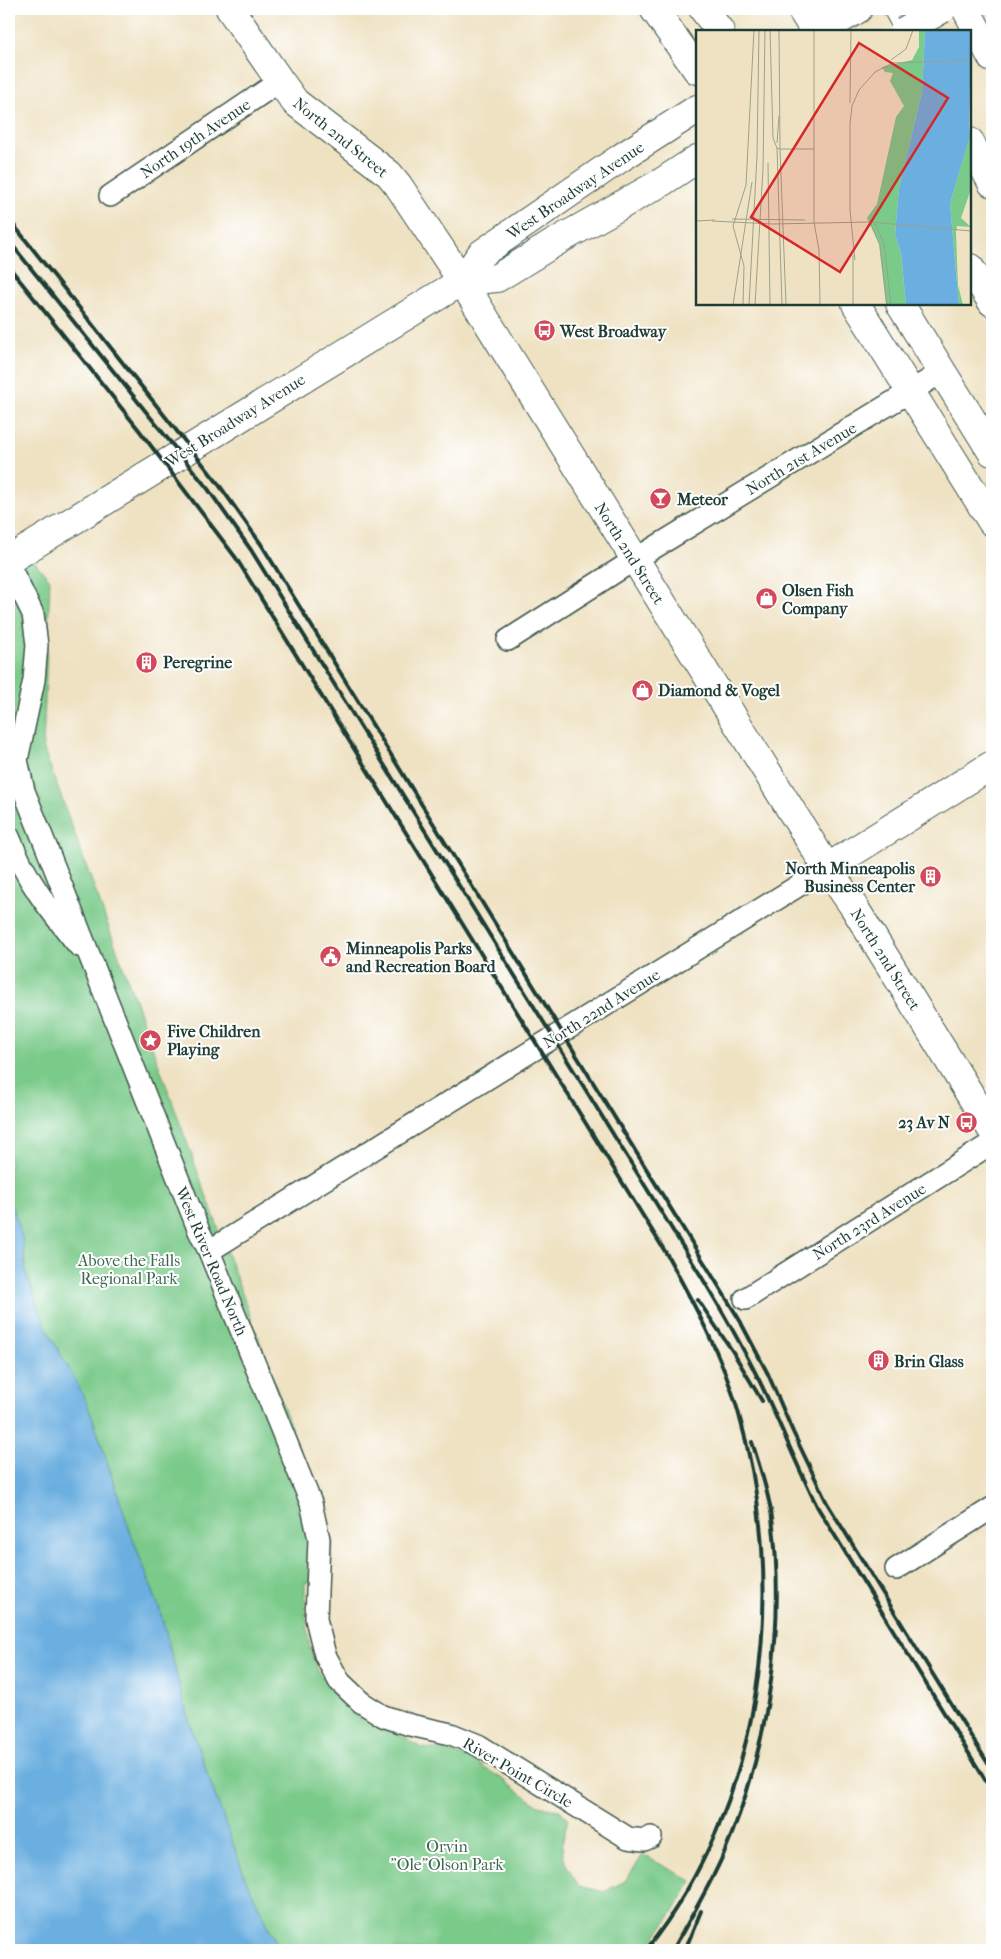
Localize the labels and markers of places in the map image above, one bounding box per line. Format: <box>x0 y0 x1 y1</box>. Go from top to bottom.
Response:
bus stop icon: West Broadway <box>532 319 556 343</box>
place label: West Broadway <box>559 322 668 342</box>
bar icon: Meteor <box>649 487 673 511</box>
place label: Meteor <box>676 490 729 509</box>
place label: Olsen Fish Company <box>782 581 855 619</box>
shop icon: Olsen Fish Company <box>754 587 778 611</box>
building icon: Peregrine <box>135 650 159 674</box>
place label: Peregrine <box>163 653 232 673</box>
shop icon: Diamond & Vogel <box>630 678 654 702</box>
place label: Diamond & Vogel <box>658 681 780 701</box>
place label: North Minneapolis Business Center <box>785 859 916 896</box>
building icon: North Minneapolis Business Center <box>919 865 943 889</box>
place label: Minneapolis Parks and Recreation Board <box>345 939 497 976</box>
public building icon: Minneapolis Parks and Recreation Board <box>318 945 342 969</box>
place label: Five Children Playing <box>166 1022 261 1060</box>
place icon: Five Children Playing <box>139 1028 163 1052</box>
bus stop icon: 23 Av N <box>954 1110 978 1134</box>
place label: 23 Av N <box>898 1113 951 1133</box>
building icon: Brin Glass <box>866 1349 890 1373</box>
place label: Brin Glass <box>894 1352 964 1371</box>

